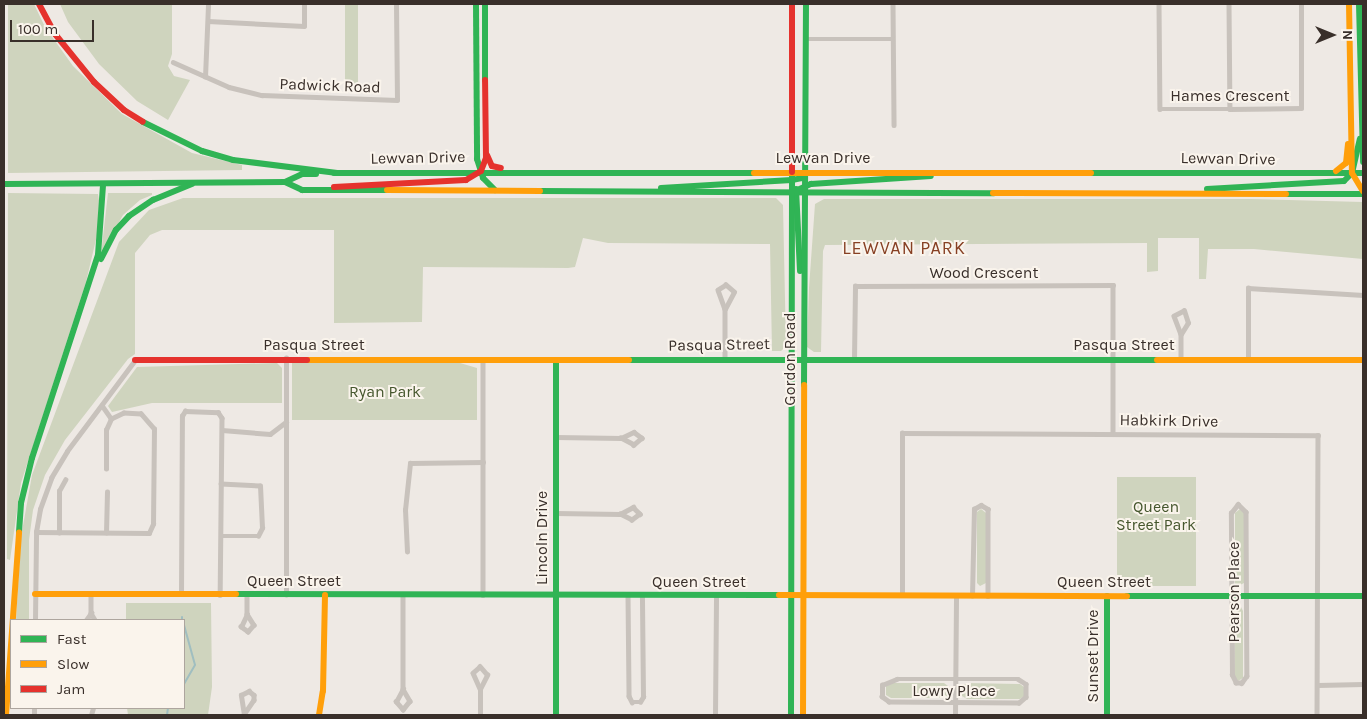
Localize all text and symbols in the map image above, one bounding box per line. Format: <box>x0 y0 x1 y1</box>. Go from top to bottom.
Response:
scale bar <box>12 10 96 42</box>
north arrow <box>1307 10 1357 60</box>
text: 100 m <box>18 20 58 38</box>
text: N <box>1339 30 1356 40</box>
street label: Padwick Road <box>279 75 381 97</box>
street label: Hames Crescent <box>1170 86 1290 106</box>
street label: Lewvan Drive <box>370 148 466 168</box>
street label: Lewvan Drive <box>776 148 870 168</box>
street label: Lewvan Drive <box>1180 149 1276 169</box>
district label: LEWVAN PARK <box>841 237 967 259</box>
street label: Wood Crescent <box>930 263 1038 283</box>
street label: Gordon Road <box>780 312 800 406</box>
street label: Pasqua Street <box>263 335 365 355</box>
street label: Pasqua Street <box>668 335 770 355</box>
street label: Pasqua Street <box>1073 335 1175 355</box>
park label: Ryan Park <box>349 382 421 402</box>
street label: Habkirk Drive <box>1119 411 1219 431</box>
street label: Lincoln Drive <box>532 491 552 585</box>
park label: Queen Street Park <box>1116 497 1196 535</box>
street label: Pearson Place <box>1224 542 1244 642</box>
street label: Queen Street <box>247 571 341 591</box>
street label: Queen Street <box>652 572 746 592</box>
street label: Queen Street <box>1057 572 1151 592</box>
street label: Sunset Drive <box>1083 610 1103 702</box>
legend <box>10 619 185 709</box>
text: Fast <box>57 630 86 648</box>
text: Slow <box>57 655 89 673</box>
text: Jam <box>57 680 85 698</box>
street label: Lowry Place <box>912 681 996 701</box>

